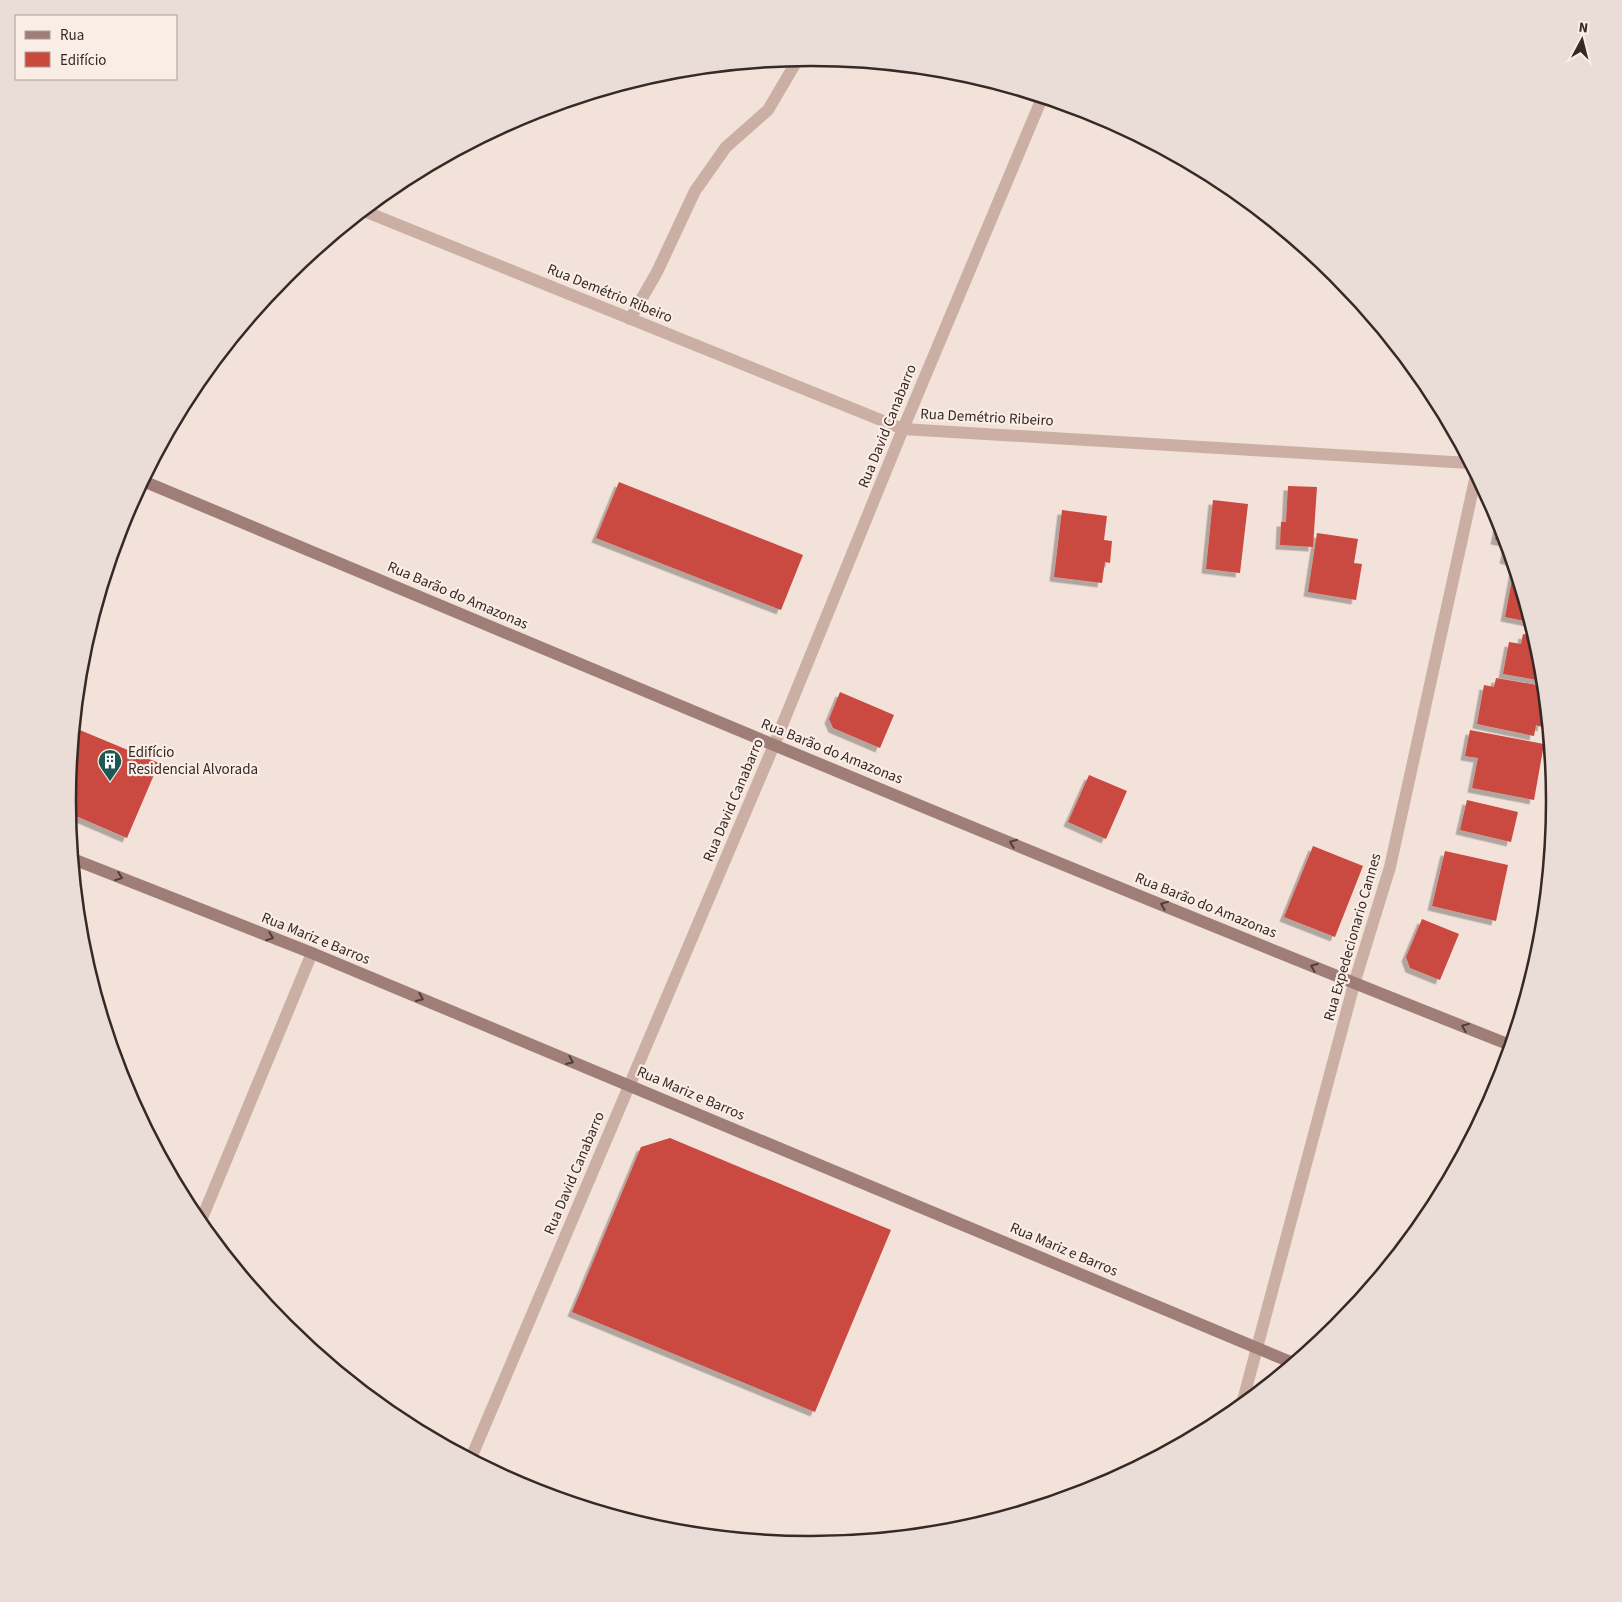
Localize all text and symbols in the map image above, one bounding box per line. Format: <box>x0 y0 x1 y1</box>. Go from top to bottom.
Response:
legend <box>15 15 178 80</box>
north arrow <box>1557 15 1607 65</box>
text: N <box>1578 18 1589 39</box>
text: Rua <box>60 25 84 46</box>
text: Edifício <box>60 50 107 71</box>
street label: Rua Demétrio Ribeiro <box>544 259 676 328</box>
street label: Rua David Canabarro <box>853 361 922 491</box>
street label: Rua Demétrio Ribeiro <box>920 404 1054 431</box>
street label: Rua Barão do Amazonas <box>384 556 531 635</box>
street label: Rua Barão do Amazonas <box>758 713 906 790</box>
street label: Rua David Canabarro <box>698 735 769 865</box>
place label: Edifício Residencial Alvorada <box>128 742 258 780</box>
building icon: Edifício Residencial Alvorada <box>97 748 123 782</box>
one-way arrow <box>1009 839 1018 850</box>
street label: Rua Expedecionario Cannes <box>1318 851 1387 1023</box>
street label: Rua Barão do Amazonas <box>1132 867 1280 944</box>
one-way arrow <box>114 871 123 881</box>
one-way arrow <box>1160 901 1169 912</box>
street label: Rua Mariz e Barros <box>258 907 373 970</box>
one-way arrow <box>265 930 274 941</box>
one-way arrow <box>1310 963 1319 973</box>
one-way arrow <box>415 992 424 1003</box>
one-way arrow <box>1461 1023 1470 1034</box>
one-way arrow <box>565 1054 574 1065</box>
street label: Rua Mariz e Barros <box>634 1061 748 1126</box>
street label: Rua David Canabarro <box>539 1108 610 1238</box>
street label: Rua Mariz e Barros <box>1007 1217 1121 1282</box>

